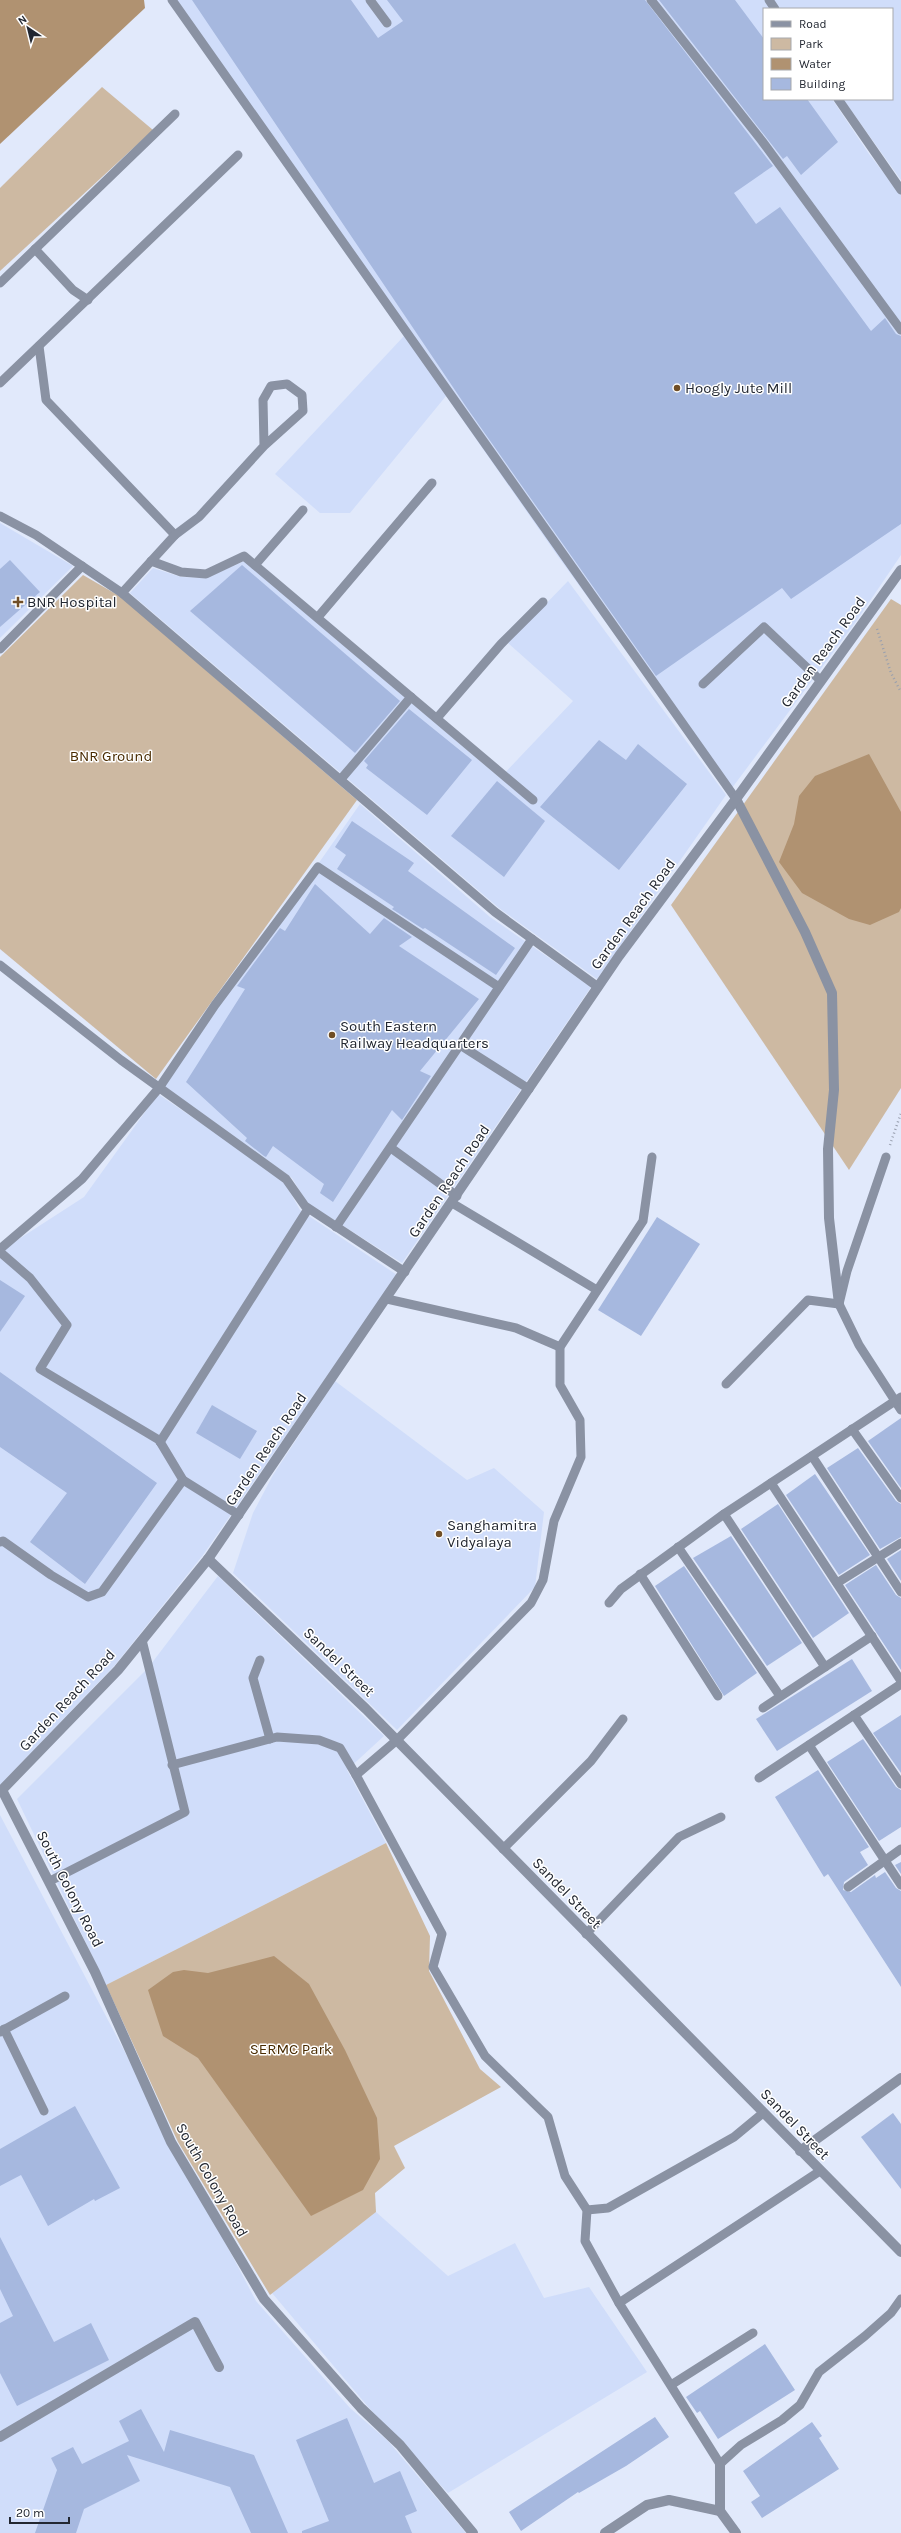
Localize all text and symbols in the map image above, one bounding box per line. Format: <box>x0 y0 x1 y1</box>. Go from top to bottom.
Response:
north arrow <box>8 8 48 48</box>
legend <box>763 8 893 100</box>
text: N <box>16 13 30 28</box>
text: Road <box>799 17 827 31</box>
text: Park <box>799 37 824 51</box>
text: Water <box>799 57 832 71</box>
text: Building <box>799 77 846 91</box>
place label: Hoogly Jute Mill <box>685 379 792 397</box>
marker: Hoogly Jute Mill <box>672 383 682 393</box>
place label: BNR Hospital <box>27 593 117 611</box>
street label: Garden Reach Road <box>777 593 869 711</box>
marker: BNR Hospital <box>12 596 24 608</box>
park label: BNR Ground <box>70 747 152 765</box>
street label: Garden Reach Road <box>587 855 679 973</box>
place label: South Eastern Railway Headquarters <box>340 1017 489 1052</box>
marker: South Eastern Railway Headquarters <box>327 1030 337 1040</box>
street label: Garden Reach Road <box>404 1121 494 1241</box>
street label: Garden Reach Road <box>221 1389 311 1509</box>
place label: Sanghamitra Vidyalaya <box>447 1516 537 1551</box>
marker: Sanghamitra Vidyalaya <box>434 1529 444 1539</box>
street label: Sandel Street <box>300 1624 379 1701</box>
street label: Garden Reach Road <box>15 1645 119 1755</box>
street label: South Colony Road <box>33 1828 107 1950</box>
street label: Sandel Street <box>529 1854 606 1933</box>
park label: SERMC Park <box>250 2040 332 2058</box>
street label: Sandel Street <box>757 2085 834 2164</box>
street label: South Colony Road <box>172 2120 252 2240</box>
scale bar <box>10 2499 69 2525</box>
text: 20 m <box>16 2506 44 2520</box>

